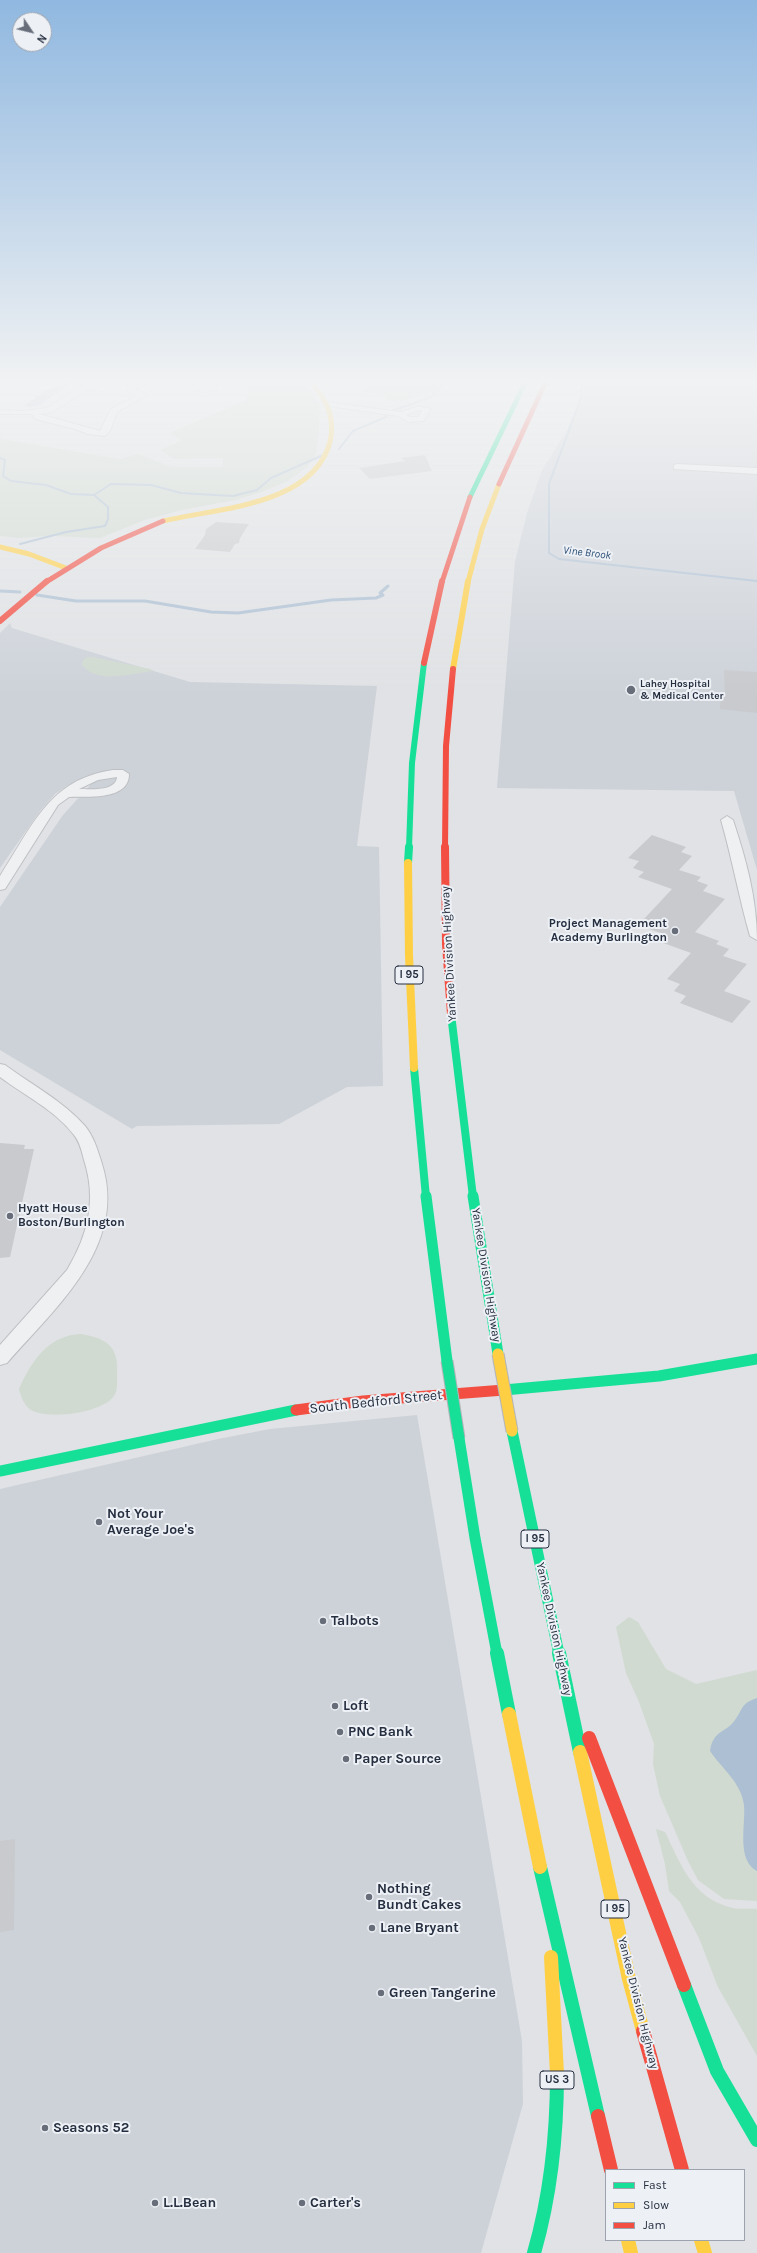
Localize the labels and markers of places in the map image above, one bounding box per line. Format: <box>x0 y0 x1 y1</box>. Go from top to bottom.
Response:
place label: Lahey Hospital & Medical Center <box>640 678 723 702</box>
marker: Lahey Hospital & Medical Center <box>625 684 637 696</box>
place label: Project Management Academy Burlington <box>549 917 667 945</box>
marker: Project Management Academy Burlington <box>670 926 680 936</box>
place label: Hyatt House Boston/Burlington <box>18 1202 125 1230</box>
marker: Hyatt House Boston/Burlington <box>5 1211 15 1221</box>
place label: Not Your Average Joe's <box>107 1506 194 1538</box>
marker: Not Your Average Joe's <box>94 1517 104 1527</box>
place label: Talbots <box>331 1613 379 1629</box>
marker: Talbots <box>318 1616 328 1626</box>
place label: Loft <box>343 1698 369 1714</box>
marker: Loft <box>330 1701 340 1711</box>
place label: PNC Bank <box>348 1724 413 1740</box>
marker: PNC Bank <box>335 1727 345 1737</box>
place label: Paper Source <box>354 1751 441 1767</box>
marker: Paper Source <box>341 1754 351 1764</box>
place label: Nothing Bundt Cakes <box>377 1881 461 1914</box>
marker: Nothing Bundt Cakes <box>364 1892 374 1902</box>
place label: Lane Bryant <box>380 1920 459 1936</box>
marker: Lane Bryant <box>367 1923 377 1933</box>
place label: Green Tangerine <box>389 1985 496 2001</box>
marker: Green Tangerine <box>376 1988 386 1998</box>
place label: Seasons 52 <box>53 2120 129 2136</box>
marker: Seasons 52 <box>40 2123 50 2133</box>
place label: L.L.Bean <box>163 2195 216 2211</box>
place label: Carter's <box>310 2195 361 2211</box>
marker: L.L.Bean <box>150 2198 160 2208</box>
marker: Carter's <box>297 2198 307 2208</box>

